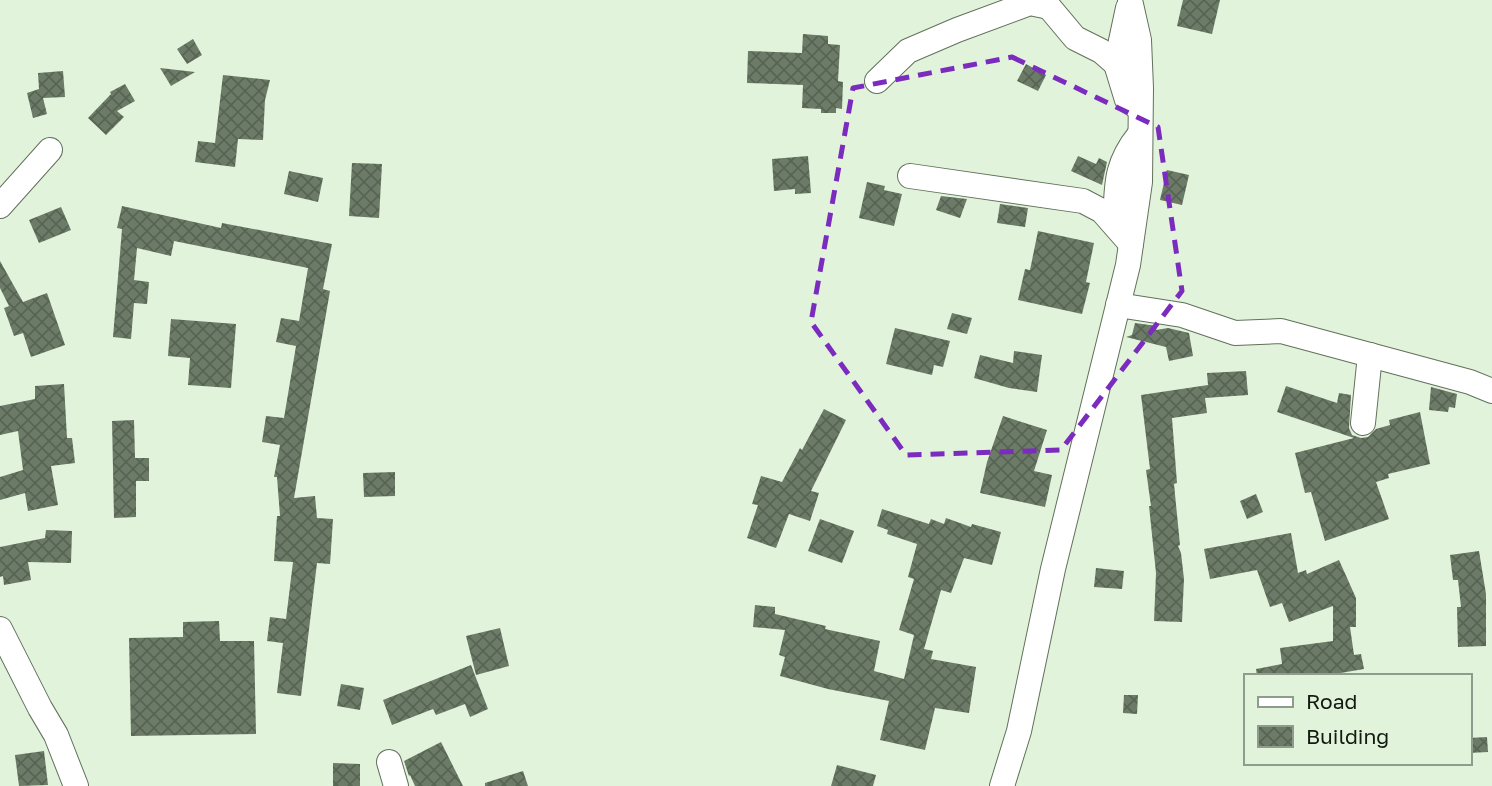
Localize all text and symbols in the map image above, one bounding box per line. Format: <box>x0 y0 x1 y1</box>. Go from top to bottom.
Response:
legend <box>1244 674 1471 765</box>
text: Road <box>1306 688 1357 714</box>
text: Building <box>1306 723 1389 749</box>

